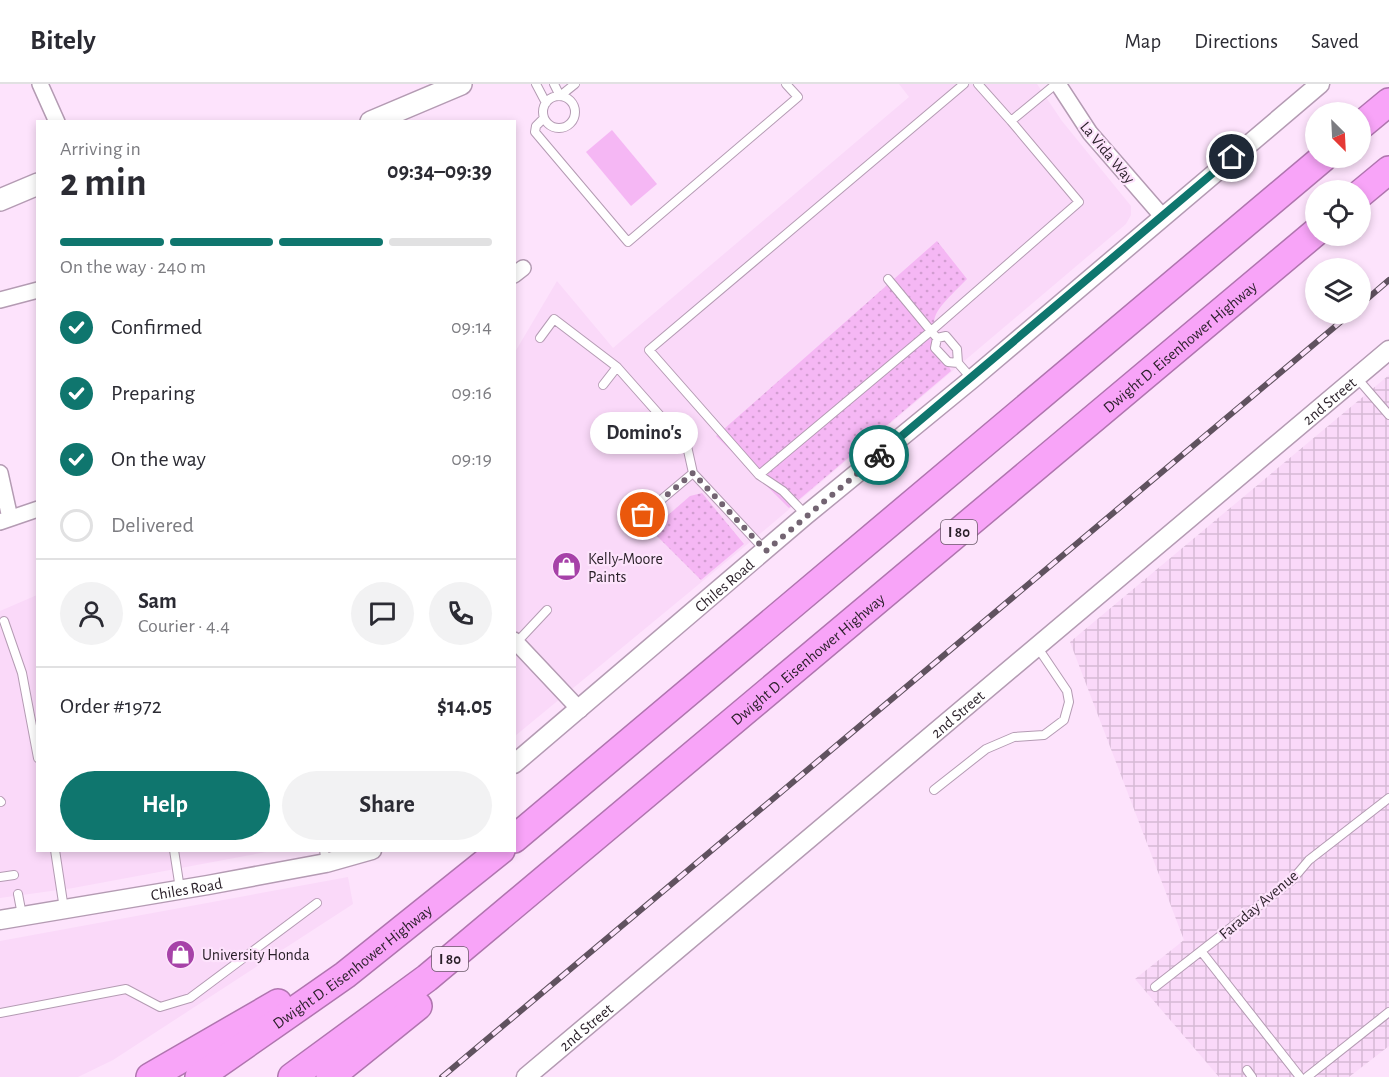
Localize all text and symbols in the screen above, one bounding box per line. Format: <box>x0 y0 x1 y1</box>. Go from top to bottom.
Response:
text: Bitely <box>30 27 96 55</box>
text: Map <box>1125 31 1161 52</box>
text: Directions <box>1194 31 1278 52</box>
text: Saved <box>1311 31 1359 52</box>
north arrow <box>1305 102 1371 168</box>
map controls <box>1305 102 1371 324</box>
street label: La Vida Way <box>1076 119 1138 187</box>
pin <box>1206 131 1257 182</box>
text: Arriving in <box>60 139 141 159</box>
icon: home <box>1215 140 1248 173</box>
text: 09:34–09:39 <box>387 160 492 182</box>
text: 2 min <box>60 164 147 203</box>
button: locate <box>1305 180 1371 246</box>
text: On the way · 240 m <box>60 257 206 277</box>
button: layers <box>1305 258 1371 324</box>
street label: Dwight D. Eisenhower Highway <box>1101 278 1261 416</box>
icon: check <box>60 311 93 344</box>
text: Confirmed <box>111 316 202 338</box>
text: 09:14 <box>451 317 492 337</box>
street label: 2nd Street <box>1300 374 1359 428</box>
icon: check <box>60 377 93 410</box>
text: Preparing <box>111 382 195 404</box>
text: 09:16 <box>451 383 492 403</box>
callout: Domino's <box>589 413 697 455</box>
text: Domino's <box>606 423 682 443</box>
courier <box>849 425 909 485</box>
icon: bike <box>863 439 896 472</box>
icon: check <box>60 443 93 476</box>
text: On the way <box>111 448 206 470</box>
text: 09:19 <box>451 449 492 469</box>
pin <box>617 489 668 540</box>
icon: bag <box>626 498 659 531</box>
text: Delivered <box>111 514 194 536</box>
road number: I 80 <box>941 520 977 544</box>
shop icon: Kelly-Moore Paints <box>551 551 583 583</box>
place label: Kelly-Moore Paints <box>588 551 663 585</box>
street label: Chiles Road <box>692 556 757 615</box>
button: person <box>60 582 123 645</box>
button: chat <box>351 582 414 645</box>
button: phone <box>429 582 492 645</box>
text: Sam <box>138 590 177 612</box>
street label: Dwight D. Eisenhower Highway <box>728 591 889 728</box>
text: Courier · 4.4 <box>138 616 230 636</box>
street label: 2nd Street <box>928 688 988 741</box>
text: Order #1972 <box>60 695 162 717</box>
text: $14.05 <box>437 695 492 717</box>
button: Help <box>60 771 270 840</box>
button: Share <box>282 771 492 840</box>
street label: Faraday Avenue <box>1216 867 1302 943</box>
street label: Chiles Road <box>150 876 224 904</box>
street label: Dwight D. Eisenhower Highway <box>270 902 436 1032</box>
shop icon: University Honda <box>165 938 197 970</box>
place label: University Honda <box>202 947 310 964</box>
road number: I 80 <box>432 947 468 971</box>
street label: 2nd Street <box>557 1001 616 1054</box>

